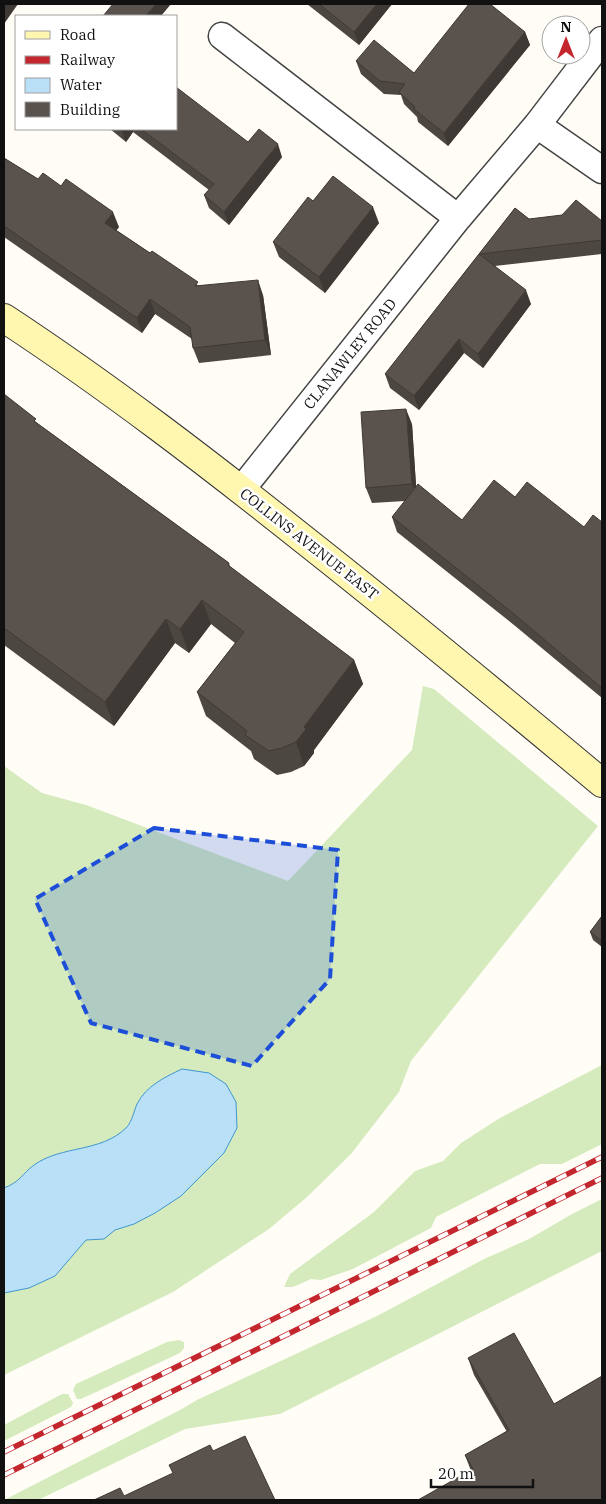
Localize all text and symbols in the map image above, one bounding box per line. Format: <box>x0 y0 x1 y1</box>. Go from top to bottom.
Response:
legend <box>15 15 178 130</box>
north arrow <box>541 15 591 65</box>
text: N <box>560 18 572 36</box>
text: Road <box>60 25 96 44</box>
text: Railway <box>60 50 115 69</box>
text: Water <box>60 75 102 94</box>
text: Building <box>60 100 120 119</box>
street label: CLANAWLEY ROAD <box>299 294 400 413</box>
street label: COLLINS AVENUE EAST <box>236 484 382 604</box>
scale bar <box>431 1456 534 1488</box>
text: 20 m <box>438 1464 474 1483</box>

